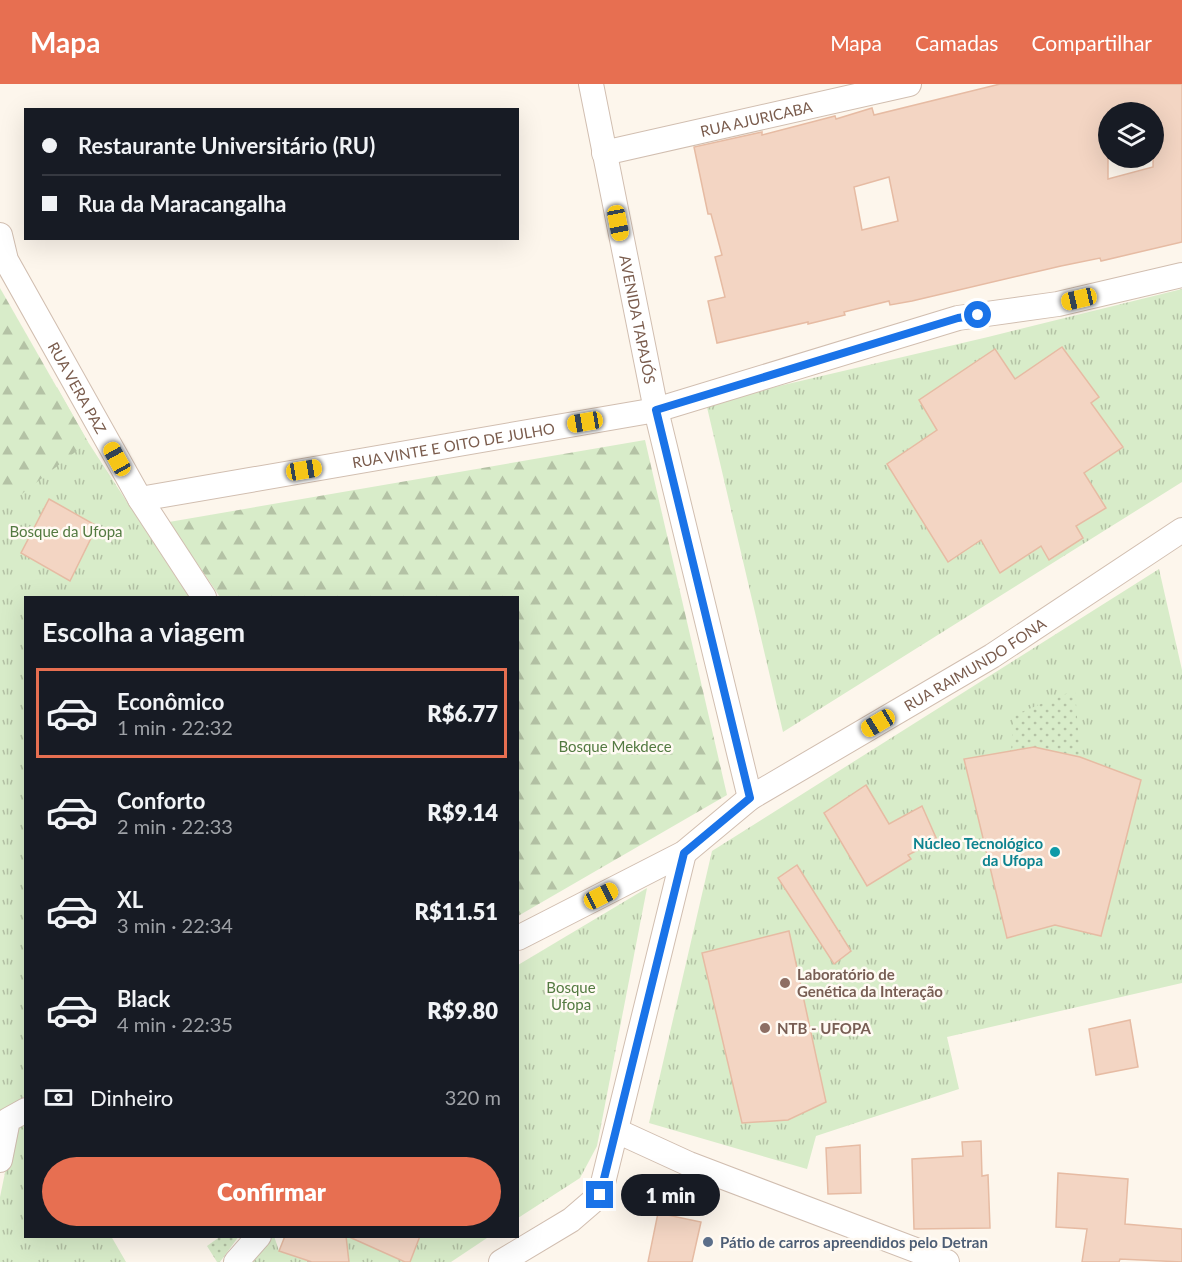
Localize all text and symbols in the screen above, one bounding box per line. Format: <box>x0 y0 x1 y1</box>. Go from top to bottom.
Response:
text: Mapa <box>30 25 100 59</box>
text: Mapa <box>830 30 882 55</box>
text: Camadas <box>915 30 998 55</box>
text: Compartilhar <box>1031 30 1152 55</box>
street label: RUA AJURICABA <box>698 97 815 140</box>
map controls <box>1098 102 1164 168</box>
button: layers <box>1098 102 1164 168</box>
text: Restaurante Universitário (RU) <box>78 132 375 159</box>
text: Rua da Maracangalha <box>78 190 287 217</box>
car <box>606 204 630 242</box>
street label: AVENIDA TAPAJÓS <box>616 253 660 385</box>
car <box>1059 286 1099 312</box>
route start <box>964 301 991 328</box>
street label: RUA VERA PAZ <box>45 339 110 437</box>
car <box>566 410 604 434</box>
street label: RUA VINTE E OITO DE JULHO <box>351 419 556 471</box>
car <box>100 439 134 479</box>
car <box>285 458 323 482</box>
park label: Bosque da Ufopa <box>9 522 123 540</box>
street label: RUA RAIMUNDO FONA <box>901 613 1050 715</box>
text: Escolha a viagem <box>42 615 245 648</box>
icon: car <box>45 686 99 740</box>
text: Econômico <box>117 688 224 715</box>
text: R$6.77 <box>427 700 498 727</box>
car <box>858 706 898 740</box>
text: 1 min · 22:32 <box>117 715 233 739</box>
park label: Bosque Mekdece <box>558 737 672 755</box>
icon: car <box>45 785 99 839</box>
text: Conforto <box>117 787 205 814</box>
text: R$9.14 <box>427 799 498 826</box>
text: 2 min · 22:33 <box>117 814 233 838</box>
place label: Núcleo Tecnológico da Ufopa <box>913 834 1043 869</box>
marker: Núcleo Tecnológico da Ufopa <box>1048 845 1062 859</box>
car <box>581 880 621 912</box>
icon: car <box>45 884 99 938</box>
text: XL <box>117 886 143 913</box>
text: R$11.51 <box>414 898 498 925</box>
text: 3 min · 22:34 <box>117 913 233 937</box>
place label: Laboratório de Genética da Interação <box>797 965 943 1000</box>
marker: Laboratório de Genética da Interação <box>778 976 792 990</box>
park label: Bosque Ufopa <box>546 978 596 1013</box>
icon: car <box>45 983 99 1037</box>
text: Black <box>117 985 170 1012</box>
text: R$9.80 <box>427 997 498 1024</box>
text: 4 min · 22:35 <box>117 1012 233 1036</box>
place label: NTB - UFOPA <box>777 1019 871 1037</box>
marker: NTB - UFOPA <box>758 1021 772 1035</box>
icon: cash <box>42 1081 75 1114</box>
text: Dinheiro <box>90 1084 173 1111</box>
text: 320 m <box>445 1085 501 1109</box>
button: Confirmar <box>42 1157 501 1226</box>
callout: 1 min <box>621 1174 720 1216</box>
route end <box>586 1181 613 1208</box>
text: 1 min <box>646 1183 695 1207</box>
place label: Pátio de carros apreendidos pelo Detran <box>720 1233 988 1251</box>
marker: Pátio de carros apreendidos pelo Detran <box>701 1235 715 1249</box>

